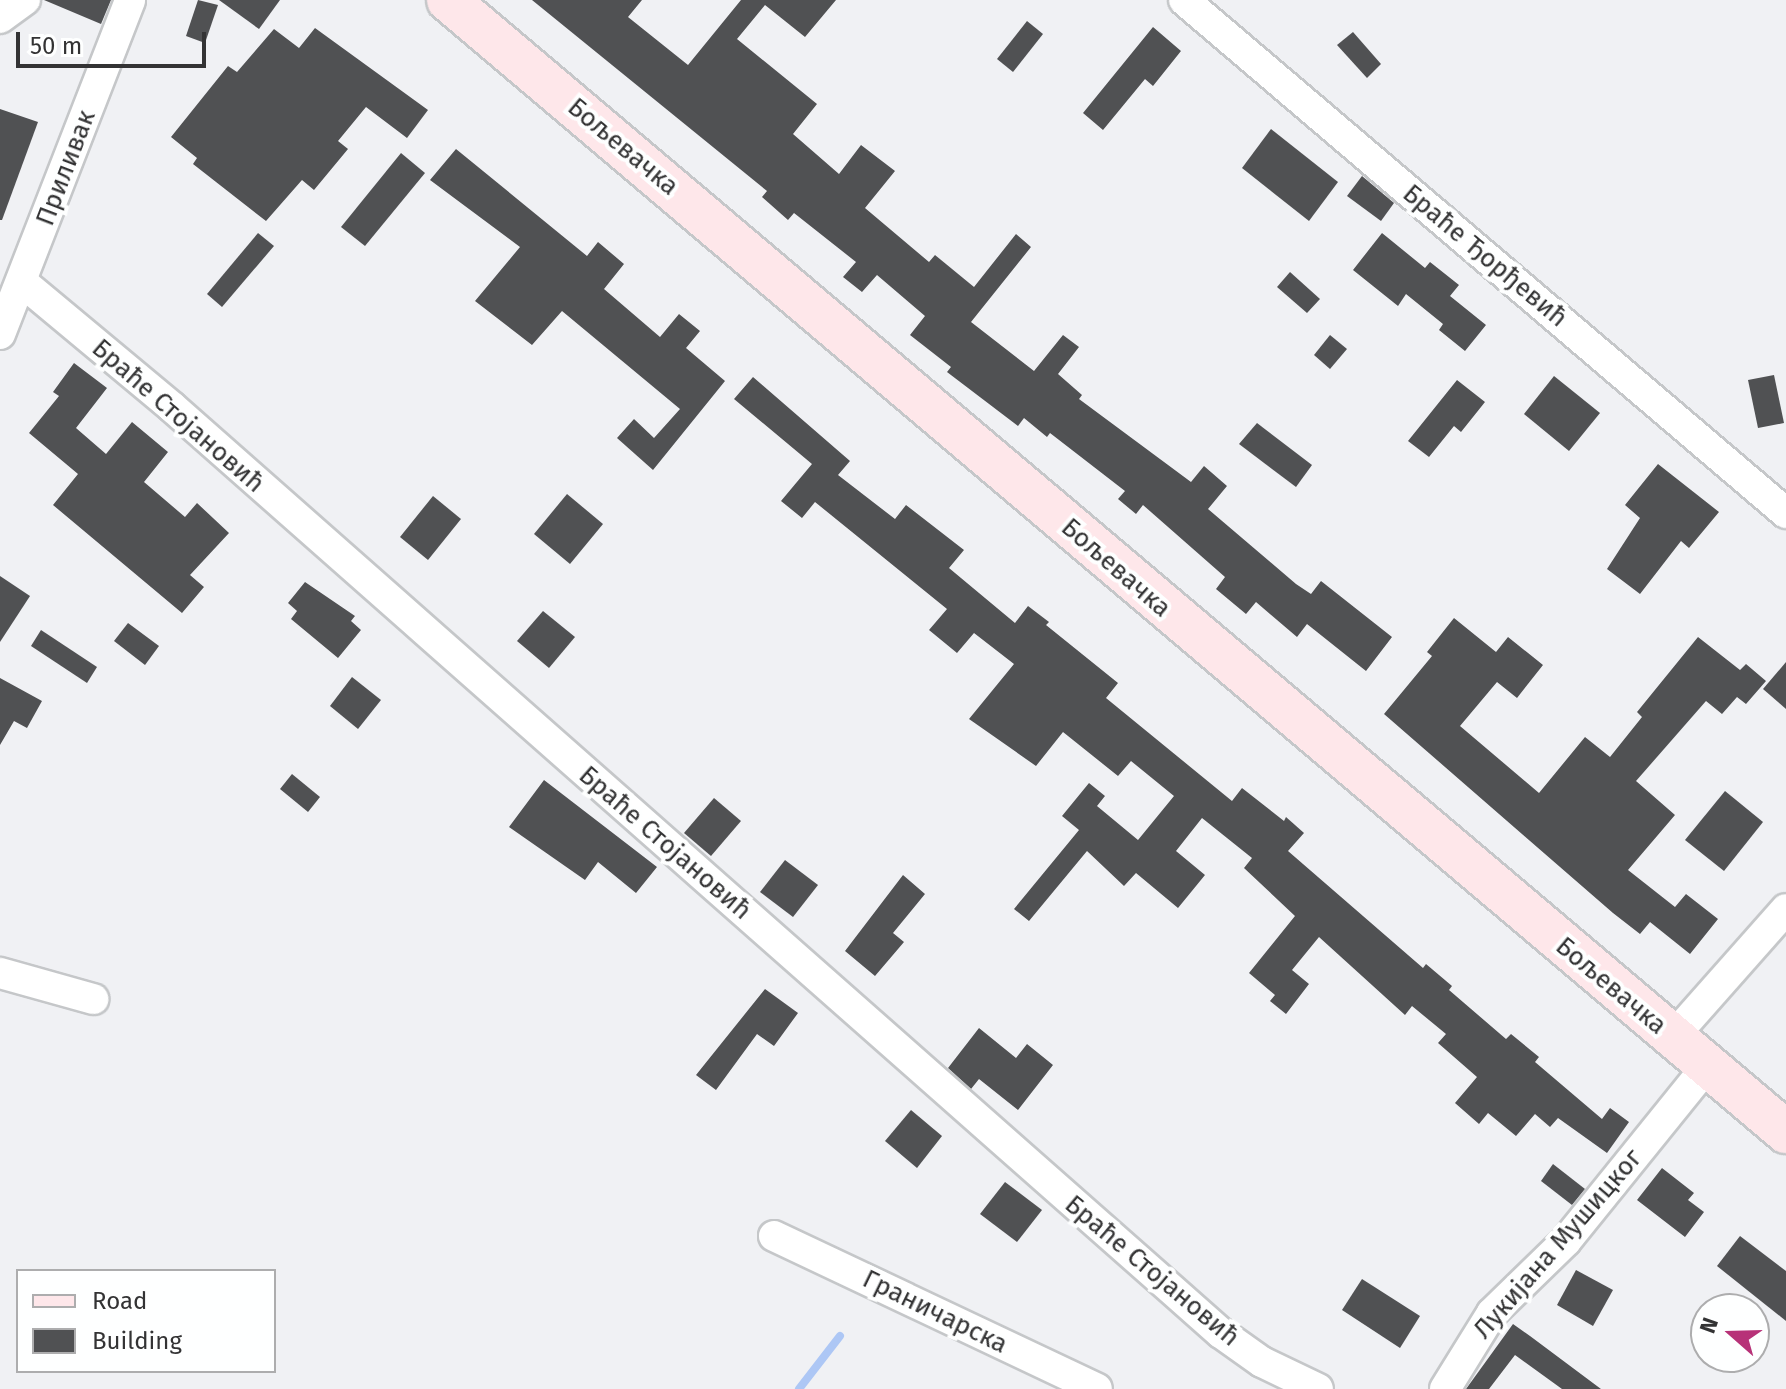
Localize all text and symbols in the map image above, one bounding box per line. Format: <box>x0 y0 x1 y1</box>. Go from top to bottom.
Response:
scale bar <box>20 16 210 66</box>
text: 50 m <box>30 32 82 60</box>
street label: Бољевачка <box>561 92 685 202</box>
street label: Приливак <box>30 106 102 230</box>
street label: Браће Ђорђевић <box>1396 178 1574 334</box>
street label: Браће Стојановић <box>85 333 271 499</box>
street label: Бољевачка <box>1055 512 1177 624</box>
street label: Браће Стојановић <box>572 760 758 926</box>
street label: Бољевачка <box>1549 931 1673 1041</box>
street label: Лукијана Мушицког <box>1467 1143 1649 1345</box>
street label: Браће Стојановић <box>1058 1189 1246 1353</box>
street label: Граничарска <box>858 1264 1012 1360</box>
legend <box>16 1269 276 1373</box>
text: Road <box>92 1287 147 1315</box>
north arrow <box>1690 1293 1770 1373</box>
text: N <box>1694 1314 1724 1337</box>
text: Building <box>92 1327 182 1355</box>

